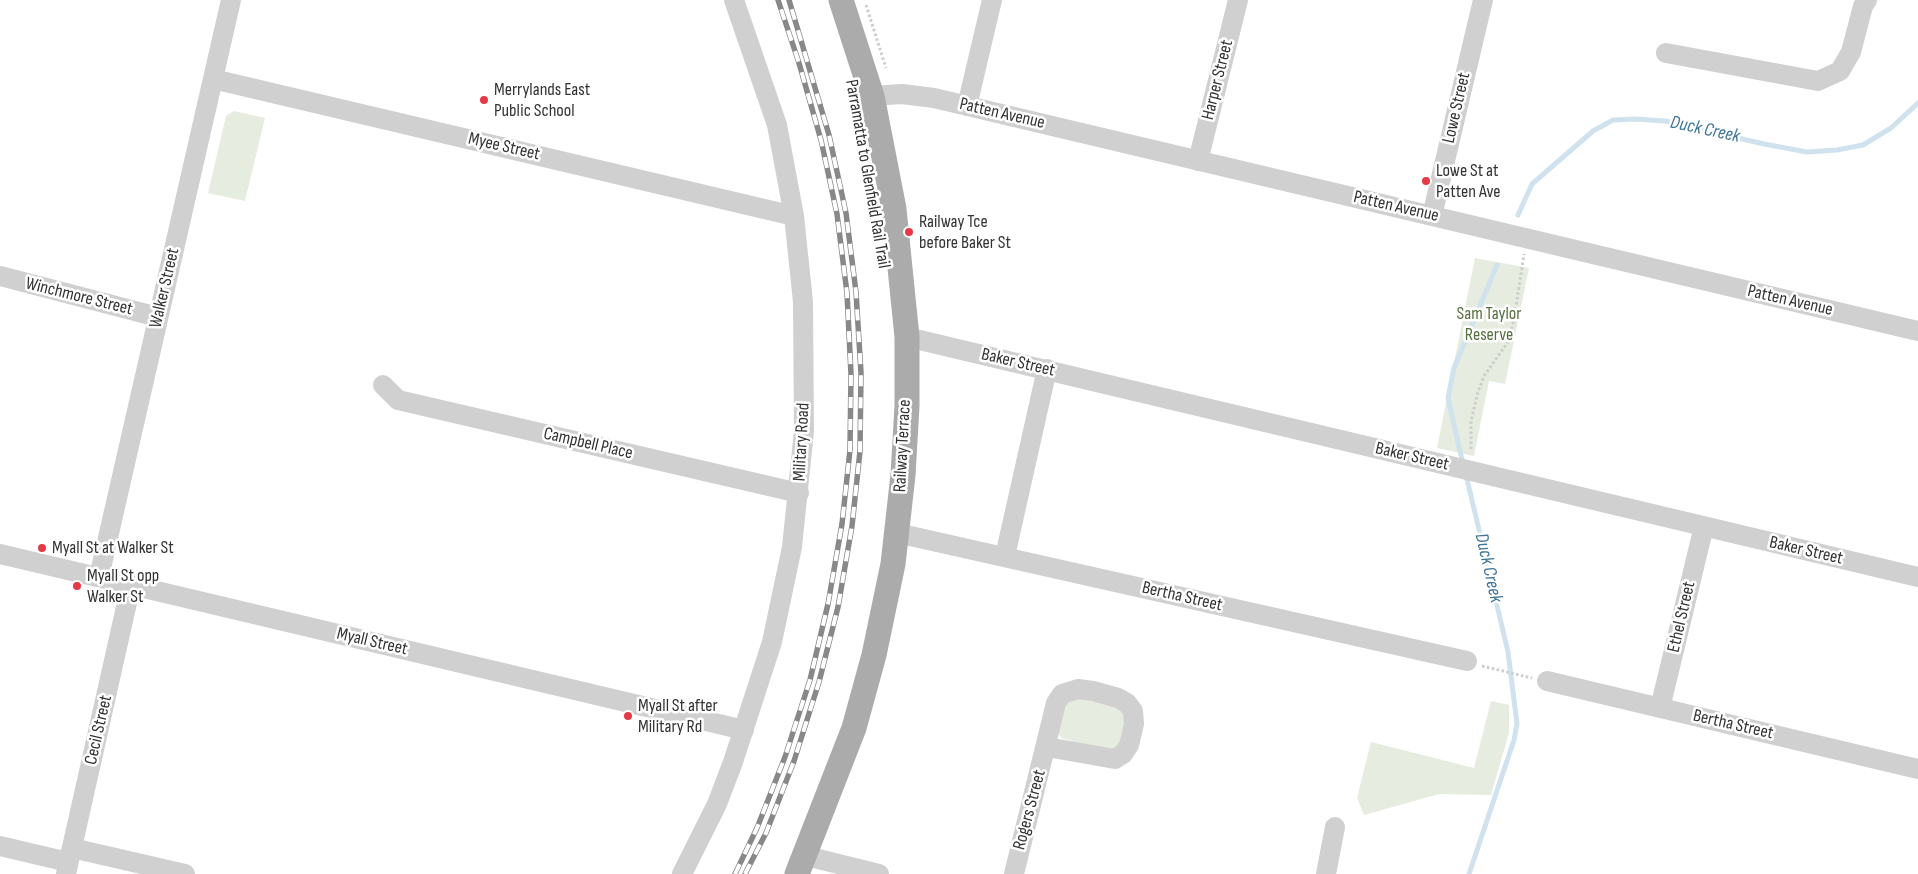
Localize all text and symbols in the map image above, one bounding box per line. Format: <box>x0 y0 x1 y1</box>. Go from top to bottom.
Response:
street label: Harper Street <box>1198 38 1238 122</box>
street label: Lowe Street <box>1438 71 1476 145</box>
street label: Parramatta to Glenfield Rail Trail <box>840 78 894 270</box>
place label: Merrylands East Public School <box>494 79 590 122</box>
marker: Merrylands East Public School <box>478 94 490 106</box>
street label: Patten Avenue <box>957 94 1047 134</box>
water label: Duck Creek <box>1668 112 1742 148</box>
street label: Myee Street <box>466 128 542 166</box>
place label: Lowe St at Patten Ave <box>1436 160 1500 202</box>
marker: Lowe St at Patten Ave <box>1420 175 1432 187</box>
street label: Patten Avenue <box>1351 187 1441 227</box>
place label: Railway Tce before Baker St <box>919 211 1011 253</box>
marker: Railway Tce before Baker St <box>903 226 915 238</box>
street label: Walker Street <box>145 246 185 330</box>
street label: Winchmore Street <box>23 273 135 321</box>
street label: Patten Avenue <box>1745 281 1835 321</box>
park label: Sam Taylor Reserve <box>1457 303 1521 346</box>
street label: Baker Street <box>979 344 1057 382</box>
street label: Railway Terrace <box>890 399 916 493</box>
street label: Military Road <box>789 402 815 482</box>
street label: Campbell Place <box>541 423 635 465</box>
street label: Baker Street <box>1373 438 1451 476</box>
water label: Duck Creek <box>1469 531 1507 605</box>
street label: Baker Street <box>1767 532 1845 570</box>
place label: Myall St at Walker St <box>52 537 174 559</box>
marker: Myall St at Walker St <box>36 542 48 554</box>
place label: Myall St opp Walker St <box>87 565 159 608</box>
street label: Bertha Street <box>1140 577 1224 617</box>
street label: Ethel Street <box>1663 579 1701 655</box>
marker: Myall St opp Walker St <box>71 580 83 592</box>
street label: Myall Street <box>335 623 409 661</box>
street label: Cecil Street <box>81 693 117 767</box>
place label: Myall St after Military Rd <box>638 695 718 738</box>
street label: Bertha Street <box>1691 705 1775 745</box>
marker: Myall St after Military Rd <box>622 710 634 722</box>
street label: Rogers Street <box>1009 768 1051 852</box>

